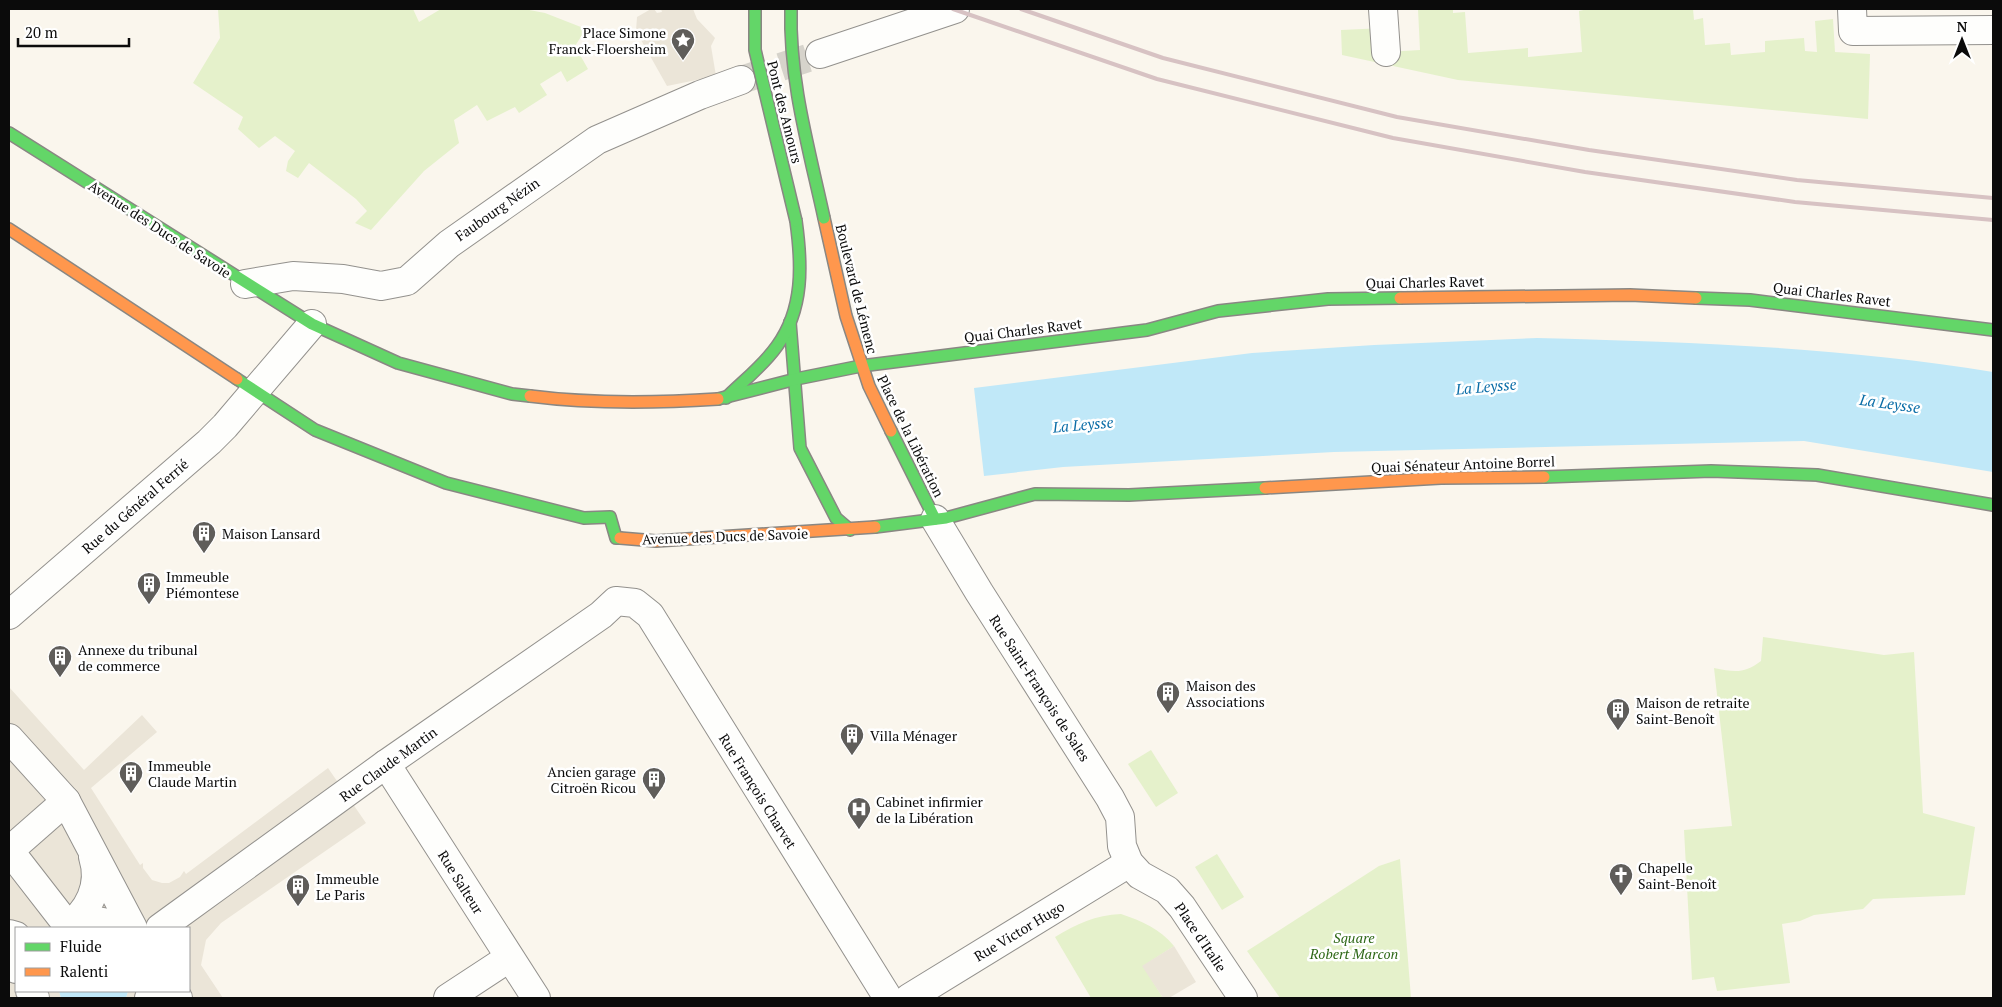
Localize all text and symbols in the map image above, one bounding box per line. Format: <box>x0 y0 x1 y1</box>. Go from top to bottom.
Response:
scale bar <box>18 15 129 47</box>
north arrow <box>1937 15 1987 65</box>
text: N <box>1957 17 1968 36</box>
text: 20 m <box>25 22 58 42</box>
place label: Place Simone Franck-Floersheim <box>549 23 666 58</box>
place icon: Place Simone Franck-Floersheim <box>670 27 696 61</box>
street label: Pont des Amours <box>763 59 807 165</box>
street label: Faubourg Nézin <box>451 173 543 245</box>
street label: Avenue des Ducs de Savoie <box>85 176 235 282</box>
street label: Boulevard de Lémenc <box>832 222 882 356</box>
street label: Quai Charles Ravet <box>1366 271 1485 293</box>
street label: Quai Charles Ravet <box>1772 277 1893 311</box>
street label: Quai Charles Ravet <box>963 313 1084 347</box>
street label: Place de la Libération <box>873 372 949 501</box>
water label: La Leysse <box>1454 373 1517 399</box>
water label: La Leysse <box>1858 389 1922 417</box>
water label: La Leysse <box>1051 411 1114 437</box>
street label: Quai Sénateur Antoine Borrel <box>1371 451 1555 477</box>
street label: Rue du Général Ferrié <box>78 454 192 558</box>
building icon: Maison Lansard <box>191 520 217 554</box>
place label: Maison Lansard <box>222 524 321 543</box>
street label: Avenue des Ducs de Savoie <box>642 524 808 548</box>
place label: Immeuble Piémontese <box>166 567 239 602</box>
building icon: Immeuble Piémontese <box>136 571 162 605</box>
street label: Rue Saint-François de Sales <box>985 611 1095 765</box>
place label: Annexe du tribunal de commerce <box>78 640 198 675</box>
building icon: Annexe du tribunal de commerce <box>47 644 73 678</box>
place label: Maison des Associations <box>1186 676 1265 711</box>
building icon: Maison des Associations <box>1155 680 1181 714</box>
place label: Maison de retraite Saint-Benoît <box>1636 693 1750 728</box>
building icon: Maison de retraite Saint-Benoît <box>1605 697 1631 731</box>
street label: Rue Claude Martin <box>335 722 441 806</box>
building icon: Villa Ménager <box>839 722 865 756</box>
place label: Villa Ménager <box>870 726 958 745</box>
street label: Rue François Charvet <box>715 730 802 853</box>
place label: Immeuble Claude Martin <box>148 756 238 791</box>
building icon: Immeuble Claude Martin <box>118 760 144 794</box>
place label: Ancien garage Citroën Ricou <box>547 762 636 797</box>
building icon: Ancien garage Citroën Ricou <box>641 766 667 800</box>
place label: Cabinet infirmier de la Libération <box>876 792 984 827</box>
hospital icon: Cabinet infirmier de la Libération <box>846 796 872 830</box>
street label: Rue Salteur <box>434 847 488 918</box>
place label: Chapelle Saint-Benoît <box>1638 858 1718 893</box>
church icon: Chapelle Saint-Benoît <box>1608 862 1634 896</box>
place label: Immeuble Le Paris <box>316 869 379 904</box>
building icon: Immeuble Le Paris <box>285 873 311 907</box>
street label: Rue Victor Hugo <box>970 896 1068 965</box>
street label: Place d'Italie <box>1171 899 1231 975</box>
legend <box>15 927 190 992</box>
park label: Square Robert Marcon <box>1309 928 1398 963</box>
text: Fluide <box>60 936 102 956</box>
text: Ralenti <box>60 961 108 981</box>

